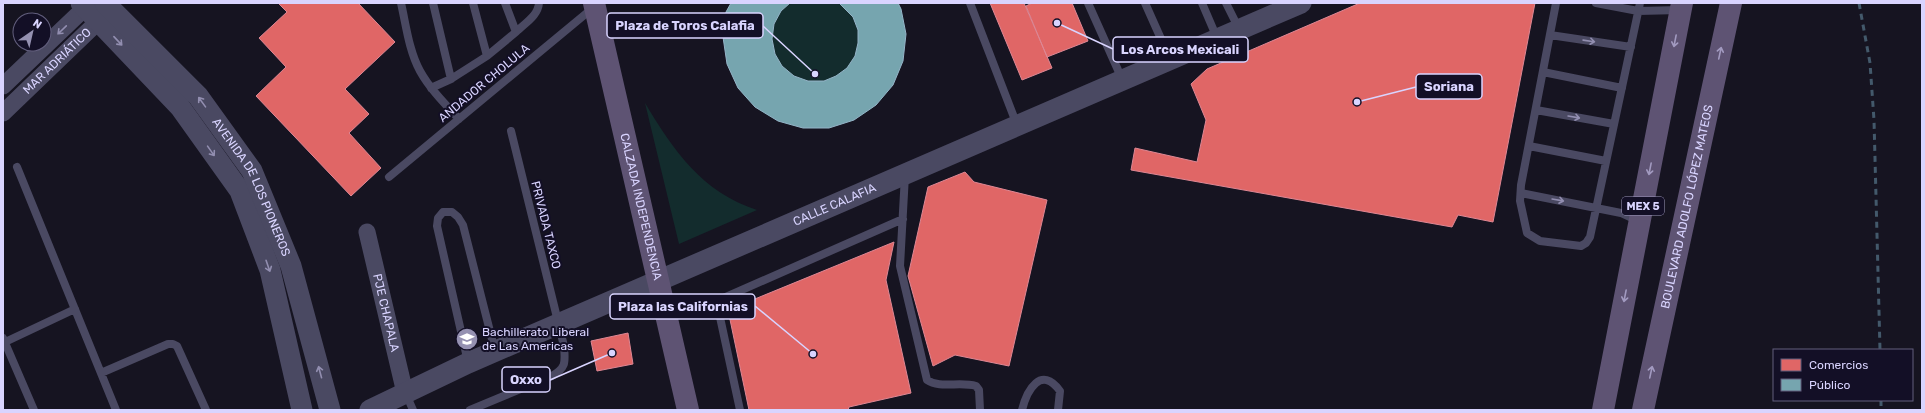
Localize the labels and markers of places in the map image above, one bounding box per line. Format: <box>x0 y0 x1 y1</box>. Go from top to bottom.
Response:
callout: Plaza de Toros Calafia <box>607 13 763 38</box>
callout: Los Arcos Mexicali <box>1113 37 1248 62</box>
callout: Soriana <box>1416 74 1482 99</box>
callout: Plaza las Californias <box>610 294 755 319</box>
place label: Bachillerato Liberal de Las Americas <box>482 325 589 353</box>
school or university icon: Bachillerato Liberal de Las Americas <box>454 326 480 352</box>
callout: Oxxo <box>502 367 550 392</box>

